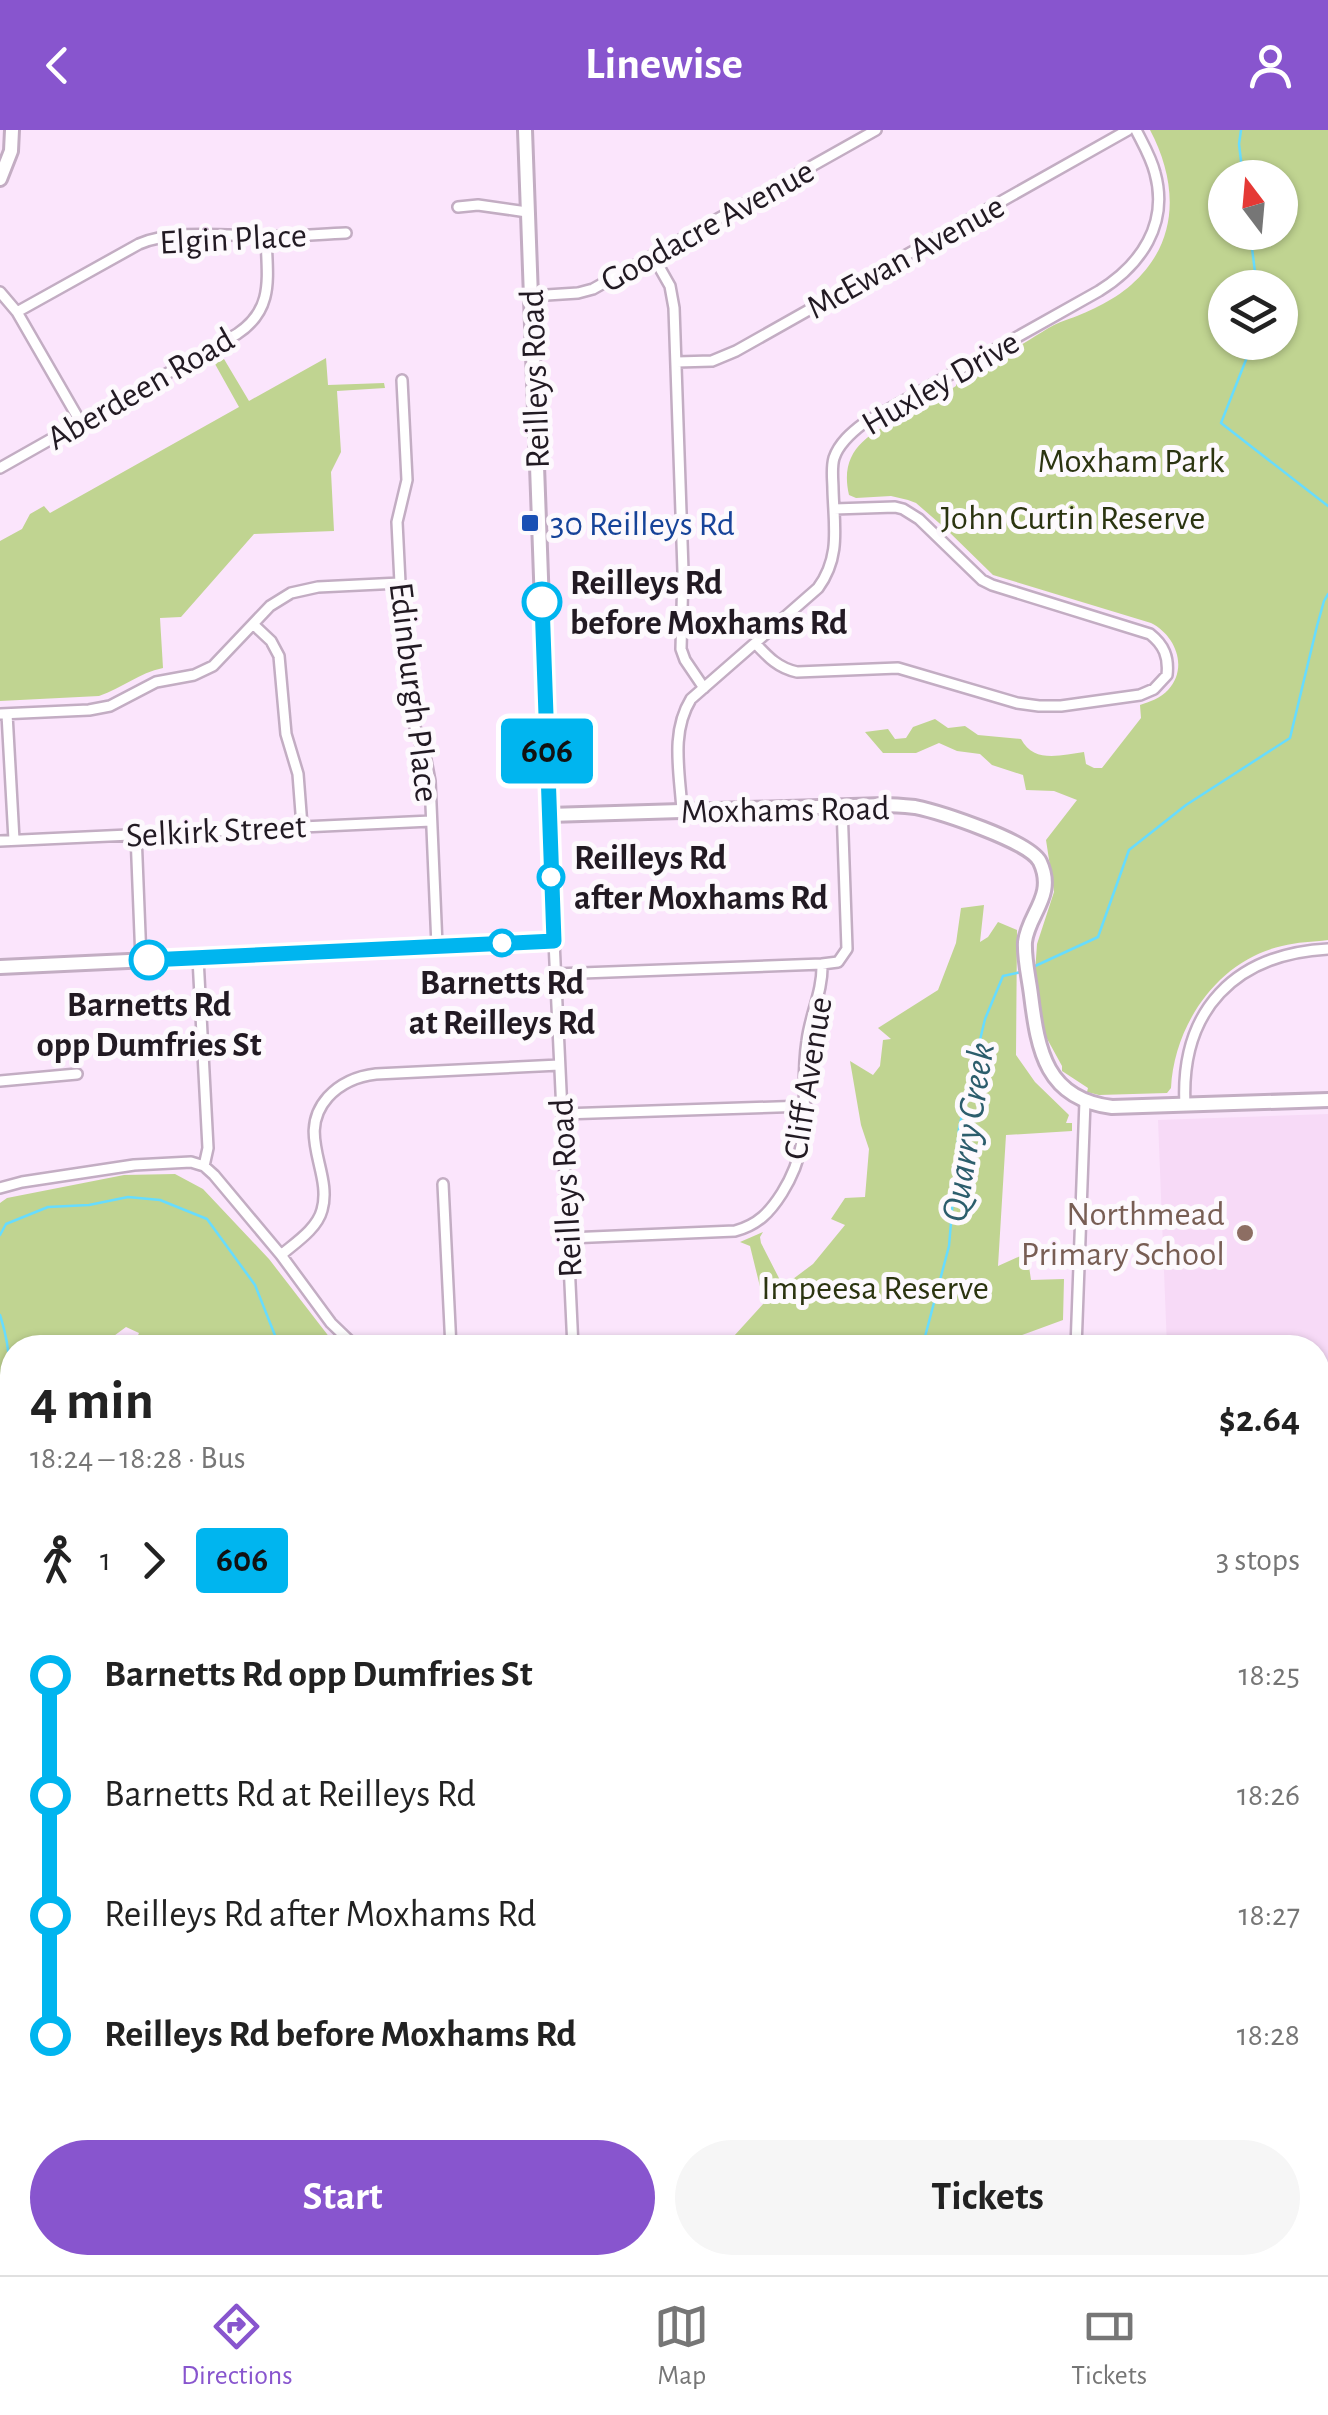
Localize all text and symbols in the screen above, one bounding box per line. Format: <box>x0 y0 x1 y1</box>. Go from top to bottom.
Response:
icon: back <box>30 38 85 93</box>
icon: person <box>1243 38 1298 93</box>
text: Linewise <box>585 42 743 87</box>
street label: Goodacre Avenue <box>595 153 820 299</box>
north arrow <box>1208 160 1298 250</box>
map controls <box>1208 160 1298 360</box>
street label: McEwan Avenue <box>801 189 1010 326</box>
street label: Elgin Place <box>159 218 308 261</box>
button: layers <box>1208 270 1298 360</box>
street label: Reilleys Road <box>515 289 556 469</box>
street label: Aberdeen Road <box>41 322 240 457</box>
street label: Huxley Drive <box>856 324 1025 442</box>
park label: Moxham Park <box>1038 444 1225 479</box>
park label: John Curtin Reserve <box>941 501 1205 536</box>
place label: 30 Reilleys Rd <box>550 507 735 542</box>
marker: 30 Reilleys Rd <box>519 512 541 534</box>
place label: Reilleys Rd before Moxhams Rd <box>570 566 847 641</box>
street label: Edinburgh Place <box>383 580 444 804</box>
marker: Reilleys Rd before Moxhams Rd <box>523 583 561 621</box>
line badge: 606 <box>490 718 604 784</box>
text: 606 <box>521 734 573 769</box>
street label: Moxhams Road <box>680 791 890 830</box>
street label: Selkirk Street <box>125 809 307 854</box>
place label: Reilleys Rd after Moxhams Rd <box>574 841 828 916</box>
marker: Reilleys Rd after Moxhams Rd <box>538 864 564 890</box>
marker: Barnetts Rd at Reilleys Rd <box>489 930 515 956</box>
marker: Barnetts Rd opp Dumfries St <box>130 941 168 979</box>
place label: Barnetts Rd at Reilleys Rd <box>409 966 595 1041</box>
place label: Barnetts Rd opp Dumfries St <box>36 988 262 1063</box>
street label: Cliff Avenue <box>778 994 839 1162</box>
water label: Quarry Creek <box>936 1040 1002 1225</box>
street label: Reilleys Road <box>544 1097 589 1278</box>
place label: Northmead Primary School <box>1021 1197 1225 1272</box>
marker: Northmead Primary School <box>1234 1222 1256 1244</box>
park label: Impeesa Reserve <box>761 1271 989 1306</box>
text: 4 min <box>30 1374 154 1429</box>
text: $2.64 <box>1219 1401 1300 1439</box>
text: 18:24 – 18:28 · Bus <box>30 1442 246 1474</box>
icon: walk <box>30 1533 85 1588</box>
icon: forward <box>126 1533 181 1588</box>
text: 606 <box>216 1543 268 1578</box>
text: 1 <box>100 1544 111 1576</box>
text: 3 stops <box>1216 1544 1300 1576</box>
text: Barnetts Rd opp Dumfries St <box>104 1656 533 1694</box>
text: 18:25 <box>1239 1659 1300 1691</box>
text: Barnetts Rd at Reilleys Rd <box>104 1776 476 1814</box>
text: 18:26 <box>1237 1779 1300 1811</box>
text: Reilleys Rd after Moxhams Rd <box>104 1896 536 1934</box>
text: 18:27 <box>1239 1899 1300 1931</box>
text: Reilleys Rd before Moxhams Rd <box>104 2016 576 2054</box>
text: 18:28 <box>1237 2019 1300 2051</box>
button: Start <box>30 2140 655 2255</box>
button: Tickets <box>675 2140 1300 2255</box>
tab: Directions <box>181 2299 293 2393</box>
tab: Map <box>654 2299 709 2393</box>
tab: Tickets <box>1071 2299 1147 2393</box>

